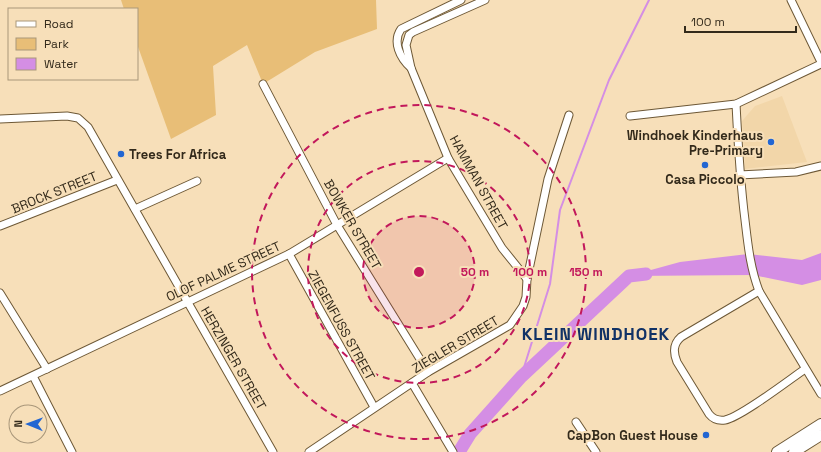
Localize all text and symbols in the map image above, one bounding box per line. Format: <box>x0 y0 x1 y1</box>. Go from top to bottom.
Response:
legend <box>8 8 138 80</box>
scale bar <box>685 8 796 34</box>
text: 100 m <box>691 14 725 30</box>
text: Road <box>44 16 73 32</box>
text: Park <box>44 36 69 52</box>
text: Water <box>44 56 78 72</box>
place label: Windhoek Kinderhaus Pre-Primary <box>627 127 763 159</box>
street label: HAMMAN STREET <box>446 132 512 233</box>
marker: Windhoek Kinderhaus Pre-Primary <box>766 137 776 147</box>
place label: Trees For Africa <box>129 146 227 163</box>
marker: Trees For Africa <box>116 149 126 159</box>
marker: Casa Piccolo <box>700 160 710 170</box>
street label: BROCK STREET <box>9 167 100 217</box>
place label: Casa Piccolo <box>665 171 745 188</box>
street label: BOWKER STREET <box>320 176 385 273</box>
street label: OLOF PALME STREET <box>163 237 284 305</box>
text: 50 m <box>461 264 489 280</box>
text: 100 m <box>513 264 547 280</box>
text: 150 m <box>569 264 603 280</box>
centre of rings <box>412 265 426 279</box>
street label: ZIEGENFUSS STREET <box>304 267 379 384</box>
street label: HERZINGER STREET <box>197 304 270 413</box>
street label: ZIEGLER STREET <box>409 312 502 377</box>
district label: KLEIN WINDHOEK <box>522 323 670 345</box>
north arrow <box>8 404 48 444</box>
text: N <box>11 420 25 428</box>
place label: CapBon Guest House <box>567 427 698 444</box>
marker: CapBon Guest House <box>701 430 711 440</box>

